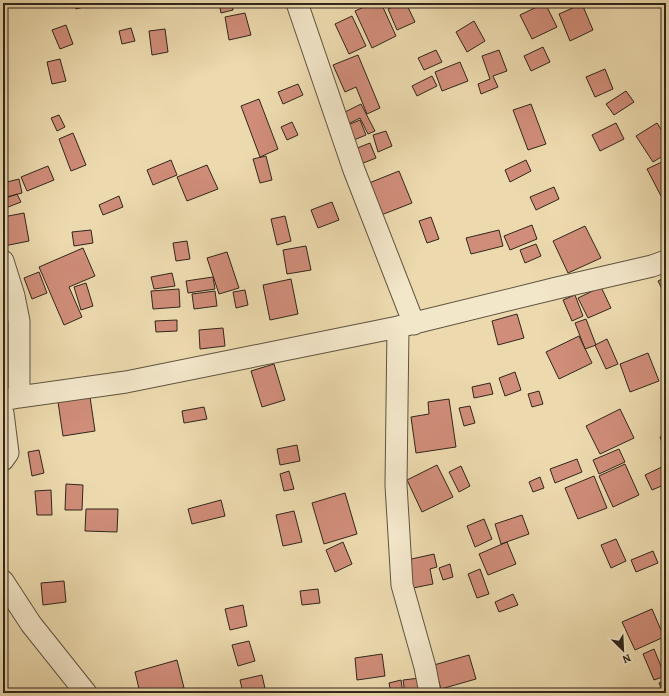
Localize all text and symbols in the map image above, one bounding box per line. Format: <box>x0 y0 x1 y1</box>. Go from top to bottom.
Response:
north arrow <box>603 630 643 670</box>
text: N <box>620 650 634 667</box>

